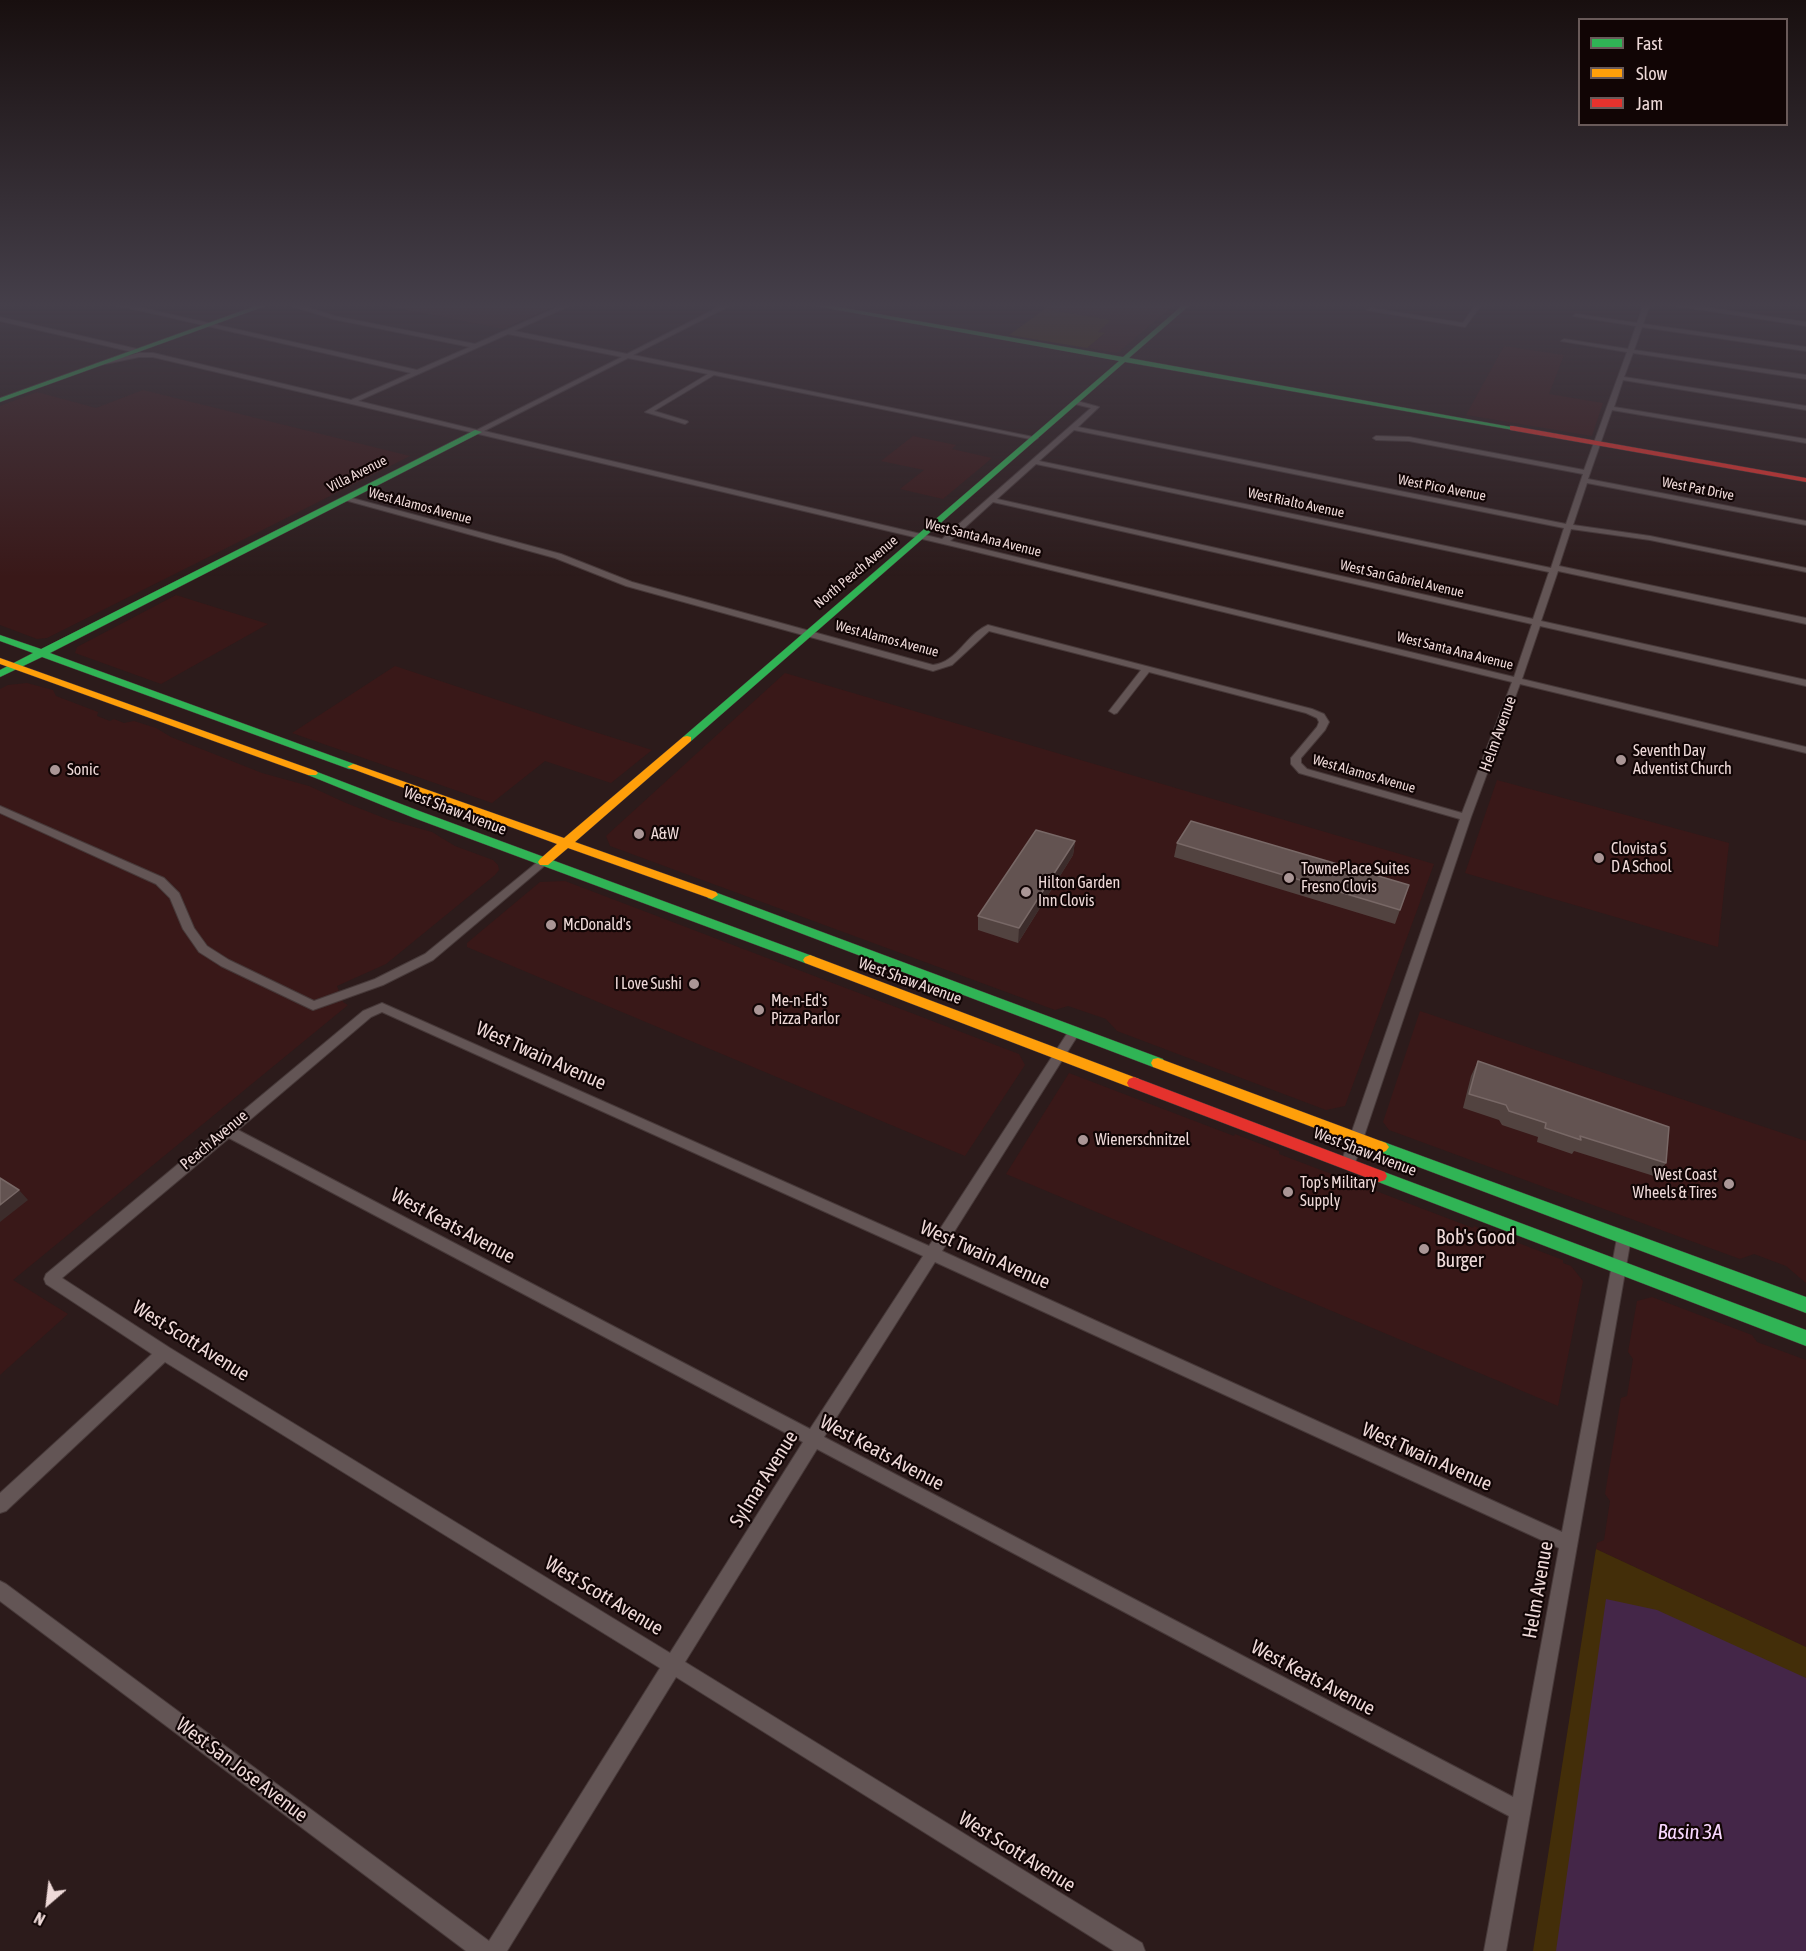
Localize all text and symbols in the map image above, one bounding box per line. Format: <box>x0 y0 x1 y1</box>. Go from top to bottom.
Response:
legend <box>1578 18 1788 126</box>
text: Fast <box>1636 33 1663 54</box>
text: Slow <box>1636 63 1667 84</box>
text: Jam <box>1636 93 1663 114</box>
street label: Villa Avenue <box>324 452 390 496</box>
street label: West Pico Avenue <box>1397 471 1487 505</box>
street label: West Pat Drive <box>1660 474 1736 504</box>
street label: West Alamos Avenue <box>366 484 474 528</box>
street label: West Rialto Avenue <box>1246 485 1346 521</box>
street label: West Santa Ana Avenue <box>923 515 1043 561</box>
street label: North Peach Avenue <box>811 532 901 612</box>
street label: West San Gabriel Avenue <box>1338 557 1466 601</box>
street label: West Alamos Avenue <box>833 617 941 661</box>
street label: West Santa Ana Avenue <box>1395 628 1515 674</box>
street label: Helm Avenue <box>1476 694 1520 774</box>
place label: Seventh Day Adventist Church <box>1633 741 1732 779</box>
street label: West Alamos Avenue <box>1311 751 1417 797</box>
marker: Seventh Day Adventist Church <box>1614 753 1628 767</box>
place label: Sonic <box>67 760 99 780</box>
marker: Sonic <box>48 763 62 777</box>
street label: West Shaw Avenue <box>401 783 509 839</box>
place label: A&W <box>651 824 679 844</box>
marker: A&W <box>632 827 646 841</box>
place label: Clovista S D A School <box>1611 839 1672 877</box>
marker: Clovista S D A School <box>1592 851 1606 865</box>
place label: TownePlace Suites Fresno Clovis <box>1301 859 1409 897</box>
marker: TownePlace Suites Fresno Clovis <box>1282 871 1296 885</box>
place label: Hilton Garden Inn Clovis <box>1038 873 1120 911</box>
marker: Hilton Garden Inn Clovis <box>1019 885 1033 899</box>
place label: McDonald's <box>563 915 631 935</box>
marker: McDonald's <box>544 918 558 932</box>
street label: West Shaw Avenue <box>856 953 964 1009</box>
place label: I Love Sushi <box>615 974 682 994</box>
marker: I Love Sushi <box>687 977 701 991</box>
place label: Me-n-Ed's Pizza Parlor <box>771 991 839 1029</box>
marker: Me-n-Ed's Pizza Parlor <box>752 1003 766 1017</box>
street label: West Twain Avenue <box>472 1017 610 1095</box>
street label: Peach Avenue <box>176 1106 252 1174</box>
street label: West Shaw Avenue <box>1311 1124 1419 1180</box>
place label: Wienerschnitzel <box>1095 1130 1190 1150</box>
marker: Wienerschnitzel <box>1076 1133 1090 1147</box>
place label: West Coast Wheels & Tires <box>1633 1165 1717 1203</box>
place label: Top's Military Supply <box>1300 1173 1377 1211</box>
marker: West Coast Wheels & Tires <box>1722 1177 1736 1191</box>
street label: West Keats Avenue <box>387 1183 519 1269</box>
marker: Top's Military Supply <box>1281 1185 1295 1199</box>
street label: West Twain Avenue <box>916 1216 1054 1294</box>
place label: Bob's Good Burger <box>1436 1226 1516 1273</box>
marker: Bob's Good Burger <box>1417 1242 1431 1256</box>
street label: West Scott Avenue <box>128 1295 254 1387</box>
street label: West Keats Avenue <box>816 1410 948 1496</box>
street label: West Twain Avenue <box>1358 1418 1496 1496</box>
street label: Sylmar Avenue <box>725 1426 803 1532</box>
street label: Helm Avenue <box>1518 1539 1558 1641</box>
street label: West Scott Avenue <box>541 1551 667 1641</box>
street label: West Keats Avenue <box>1247 1635 1379 1721</box>
street label: West San Jose Avenue <box>171 1713 313 1827</box>
street label: West Scott Avenue <box>954 1806 1080 1898</box>
water label: Basin 3A <box>1657 1819 1723 1845</box>
north arrow <box>18 1873 78 1933</box>
text: N <box>31 1909 48 1929</box>

